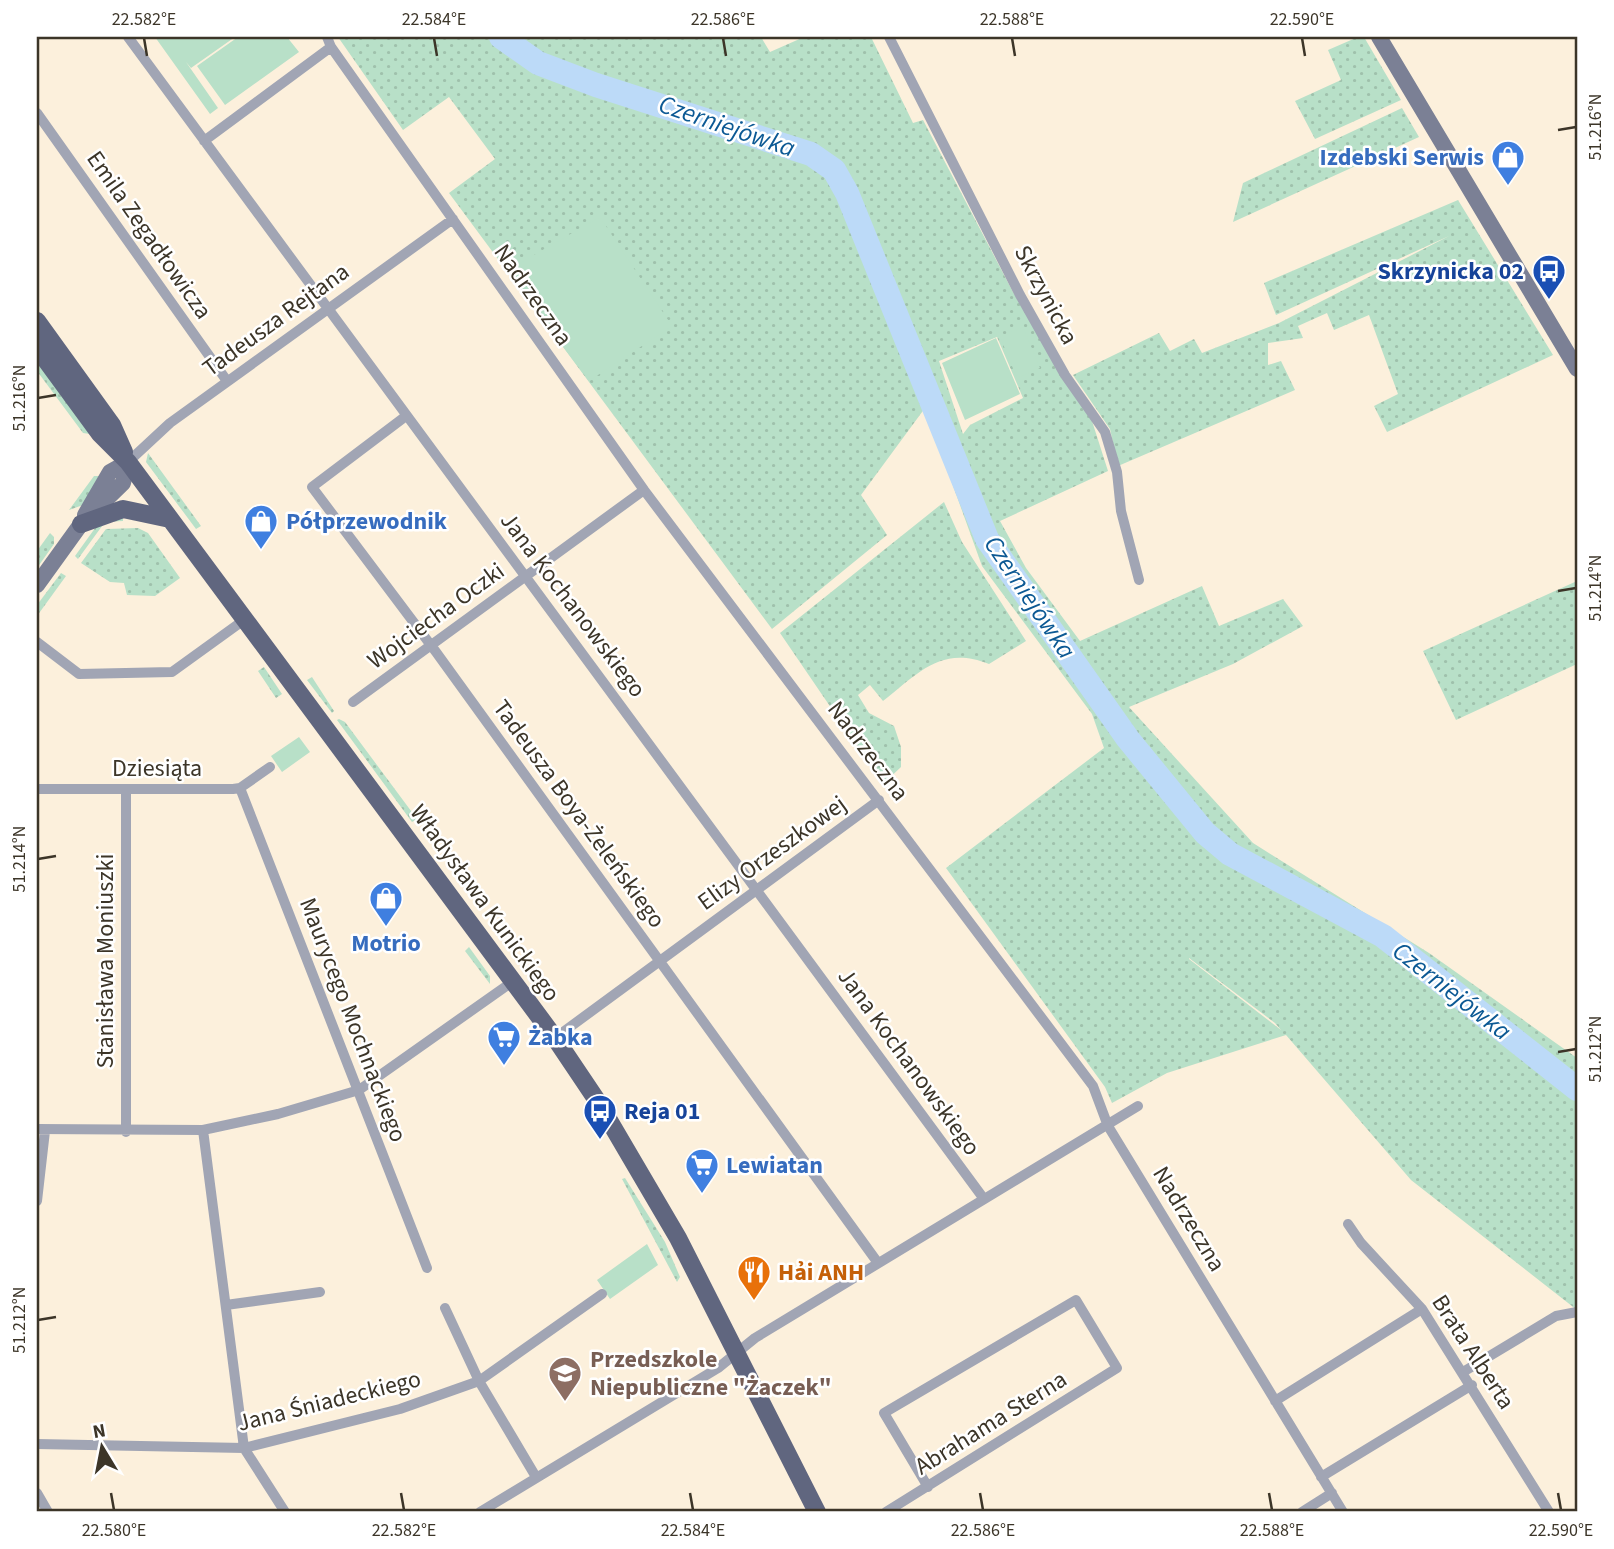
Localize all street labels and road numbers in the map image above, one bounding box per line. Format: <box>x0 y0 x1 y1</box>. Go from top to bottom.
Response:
street label: Emila Zegadłowicza <box>78 144 220 326</box>
street label: Nadrzeczna <box>485 237 581 353</box>
street label: Skrzynicka <box>1005 239 1087 351</box>
street label: Tadeusza Rejtana <box>195 255 357 385</box>
street label: Jana Kochanowskiego <box>492 505 654 705</box>
street label: Wojciecha Oczki <box>360 554 512 678</box>
street label: Tadeusza Boya-Żeleńskiego <box>484 693 674 935</box>
street label: Nadrzeczna <box>819 694 917 808</box>
street label: Dziesiąta <box>112 751 202 786</box>
street label: Elizy Orzeszkowej <box>690 787 854 919</box>
street label: Władysława Kunickiego <box>401 797 569 1009</box>
street label: Stanisława Moniuszki <box>88 854 123 1068</box>
street label: Maurycego Mochnackiego <box>290 893 416 1147</box>
street label: Jana Kochanowskiego <box>829 961 989 1163</box>
street label: Nadrzeczna <box>1144 1160 1234 1278</box>
street label: Brata Alberta <box>1423 1288 1523 1416</box>
street label: Jana Śniadeckiego <box>234 1361 424 1441</box>
street label: Abrahama Sterna <box>908 1362 1074 1484</box>

